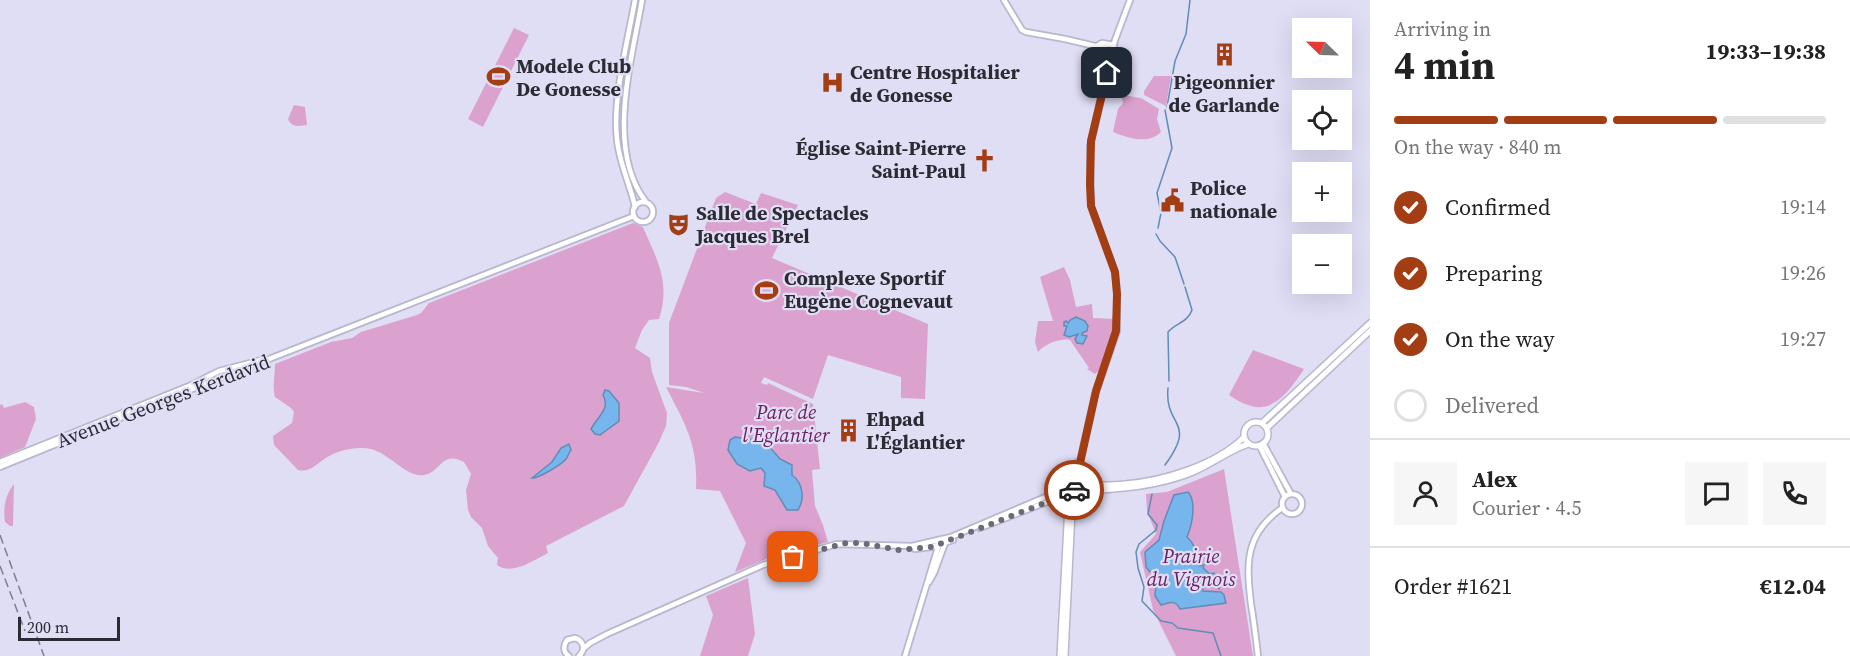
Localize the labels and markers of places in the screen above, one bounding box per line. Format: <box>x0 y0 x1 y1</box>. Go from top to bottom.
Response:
building icon: Pigeonnier de Garlande <box>1211 42 1237 68</box>
pin <box>1081 47 1132 98</box>
place label: Modele Club De Gonesse <box>516 52 631 103</box>
place label: Centre Hospitalier de Gonesse <box>850 58 1020 109</box>
sports icon: Modele Club De Gonesse <box>485 64 511 90</box>
place label: Pigeonnier de Garlande <box>1169 68 1279 119</box>
hospital icon: Centre Hospitalier de Gonesse <box>819 70 845 96</box>
place label: Église Saint-Pierre Saint-Paul <box>796 134 966 185</box>
church icon: Église Saint-Pierre Saint-Paul <box>971 147 997 173</box>
place label: Police nationale <box>1190 174 1277 225</box>
public building icon: Police nationale <box>1159 187 1185 213</box>
place label: Salle de Spectacles Jacques Brel <box>694 199 869 250</box>
theatre icon: Salle de Spectacles Jacques Brel <box>665 211 691 237</box>
place label: Complexe Sportif Eugène Cognevaut <box>784 264 954 315</box>
sports icon: Complexe Sportif Eugène Cognevaut <box>753 277 779 303</box>
place label: Ehpad L'Églantier <box>866 405 965 456</box>
building icon: Ehpad L'Églantier <box>835 418 861 444</box>
pin <box>767 531 818 582</box>

